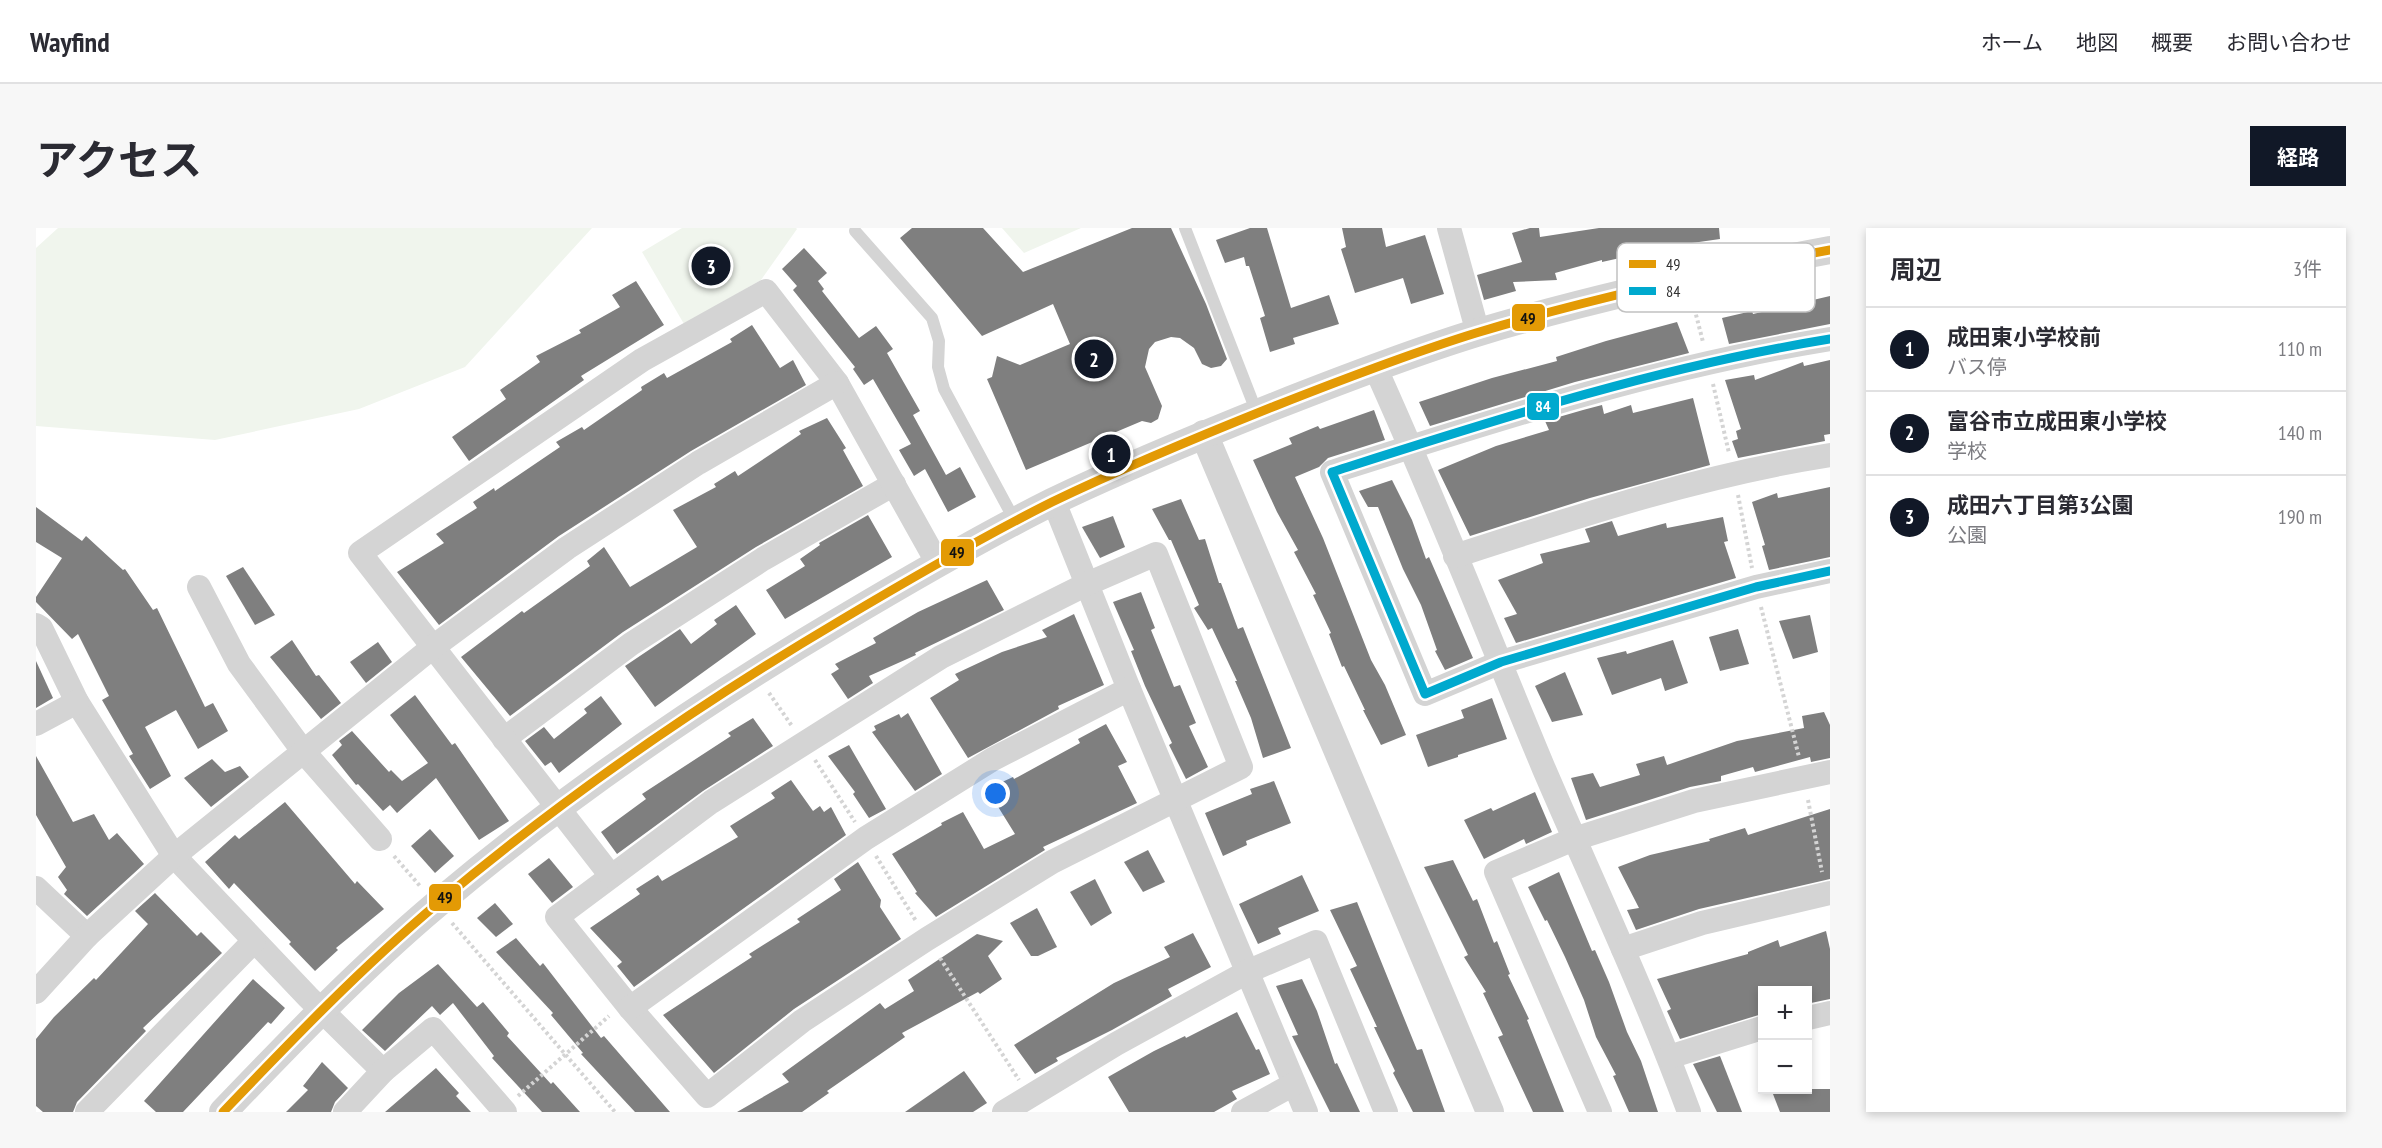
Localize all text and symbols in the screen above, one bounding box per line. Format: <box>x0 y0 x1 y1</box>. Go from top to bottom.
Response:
text: Wayfind <box>30 23 110 60</box>
text: ホーム <box>1981 29 2043 56</box>
text: 地図 <box>2076 29 2118 56</box>
text: 概要 <box>2151 29 2193 56</box>
text: お問い合わせ <box>2226 29 2352 56</box>
button: 経路 <box>2250 126 2346 186</box>
text: アクセス <box>36 132 202 187</box>
pin: 3 <box>692 243 730 288</box>
legend <box>1617 243 1815 312</box>
text: 周辺 <box>1890 253 1942 286</box>
text: 49 <box>1666 254 1680 274</box>
text: 3件 <box>2293 256 2322 282</box>
text: 84 <box>1666 281 1680 301</box>
line badge: 49 <box>1511 303 1546 332</box>
text: 49 <box>1520 308 1536 328</box>
text: 成田東小学校前 <box>1947 323 2101 351</box>
pin: 2 <box>1074 336 1114 382</box>
text: 1 <box>1905 336 1914 362</box>
text: 110 m <box>2278 336 2322 362</box>
text: バス停 <box>1947 354 2007 380</box>
line badge: 84 <box>1526 392 1560 421</box>
text: 84 <box>1535 396 1551 416</box>
text: 富谷市立成田東小学校 <box>1947 407 2167 435</box>
text: 2 <box>1905 420 1914 446</box>
text: 140 m <box>2278 420 2322 446</box>
pin: 1 <box>1092 432 1130 476</box>
text: 学校 <box>1947 438 1987 464</box>
text: 成田六丁目第3公園 <box>1947 491 2134 519</box>
text: 3 <box>1905 504 1914 530</box>
text: 190 m <box>2278 504 2322 530</box>
text: 公園 <box>1947 522 1987 548</box>
line badge: 49 <box>940 538 975 567</box>
text: 49 <box>949 542 965 562</box>
your location <box>981 779 1010 808</box>
line badge: 49 <box>428 883 462 912</box>
text: 49 <box>437 887 453 907</box>
map controls <box>1758 986 1812 1094</box>
button: + <box>1758 986 1812 1040</box>
button: − <box>1758 1040 1812 1094</box>

